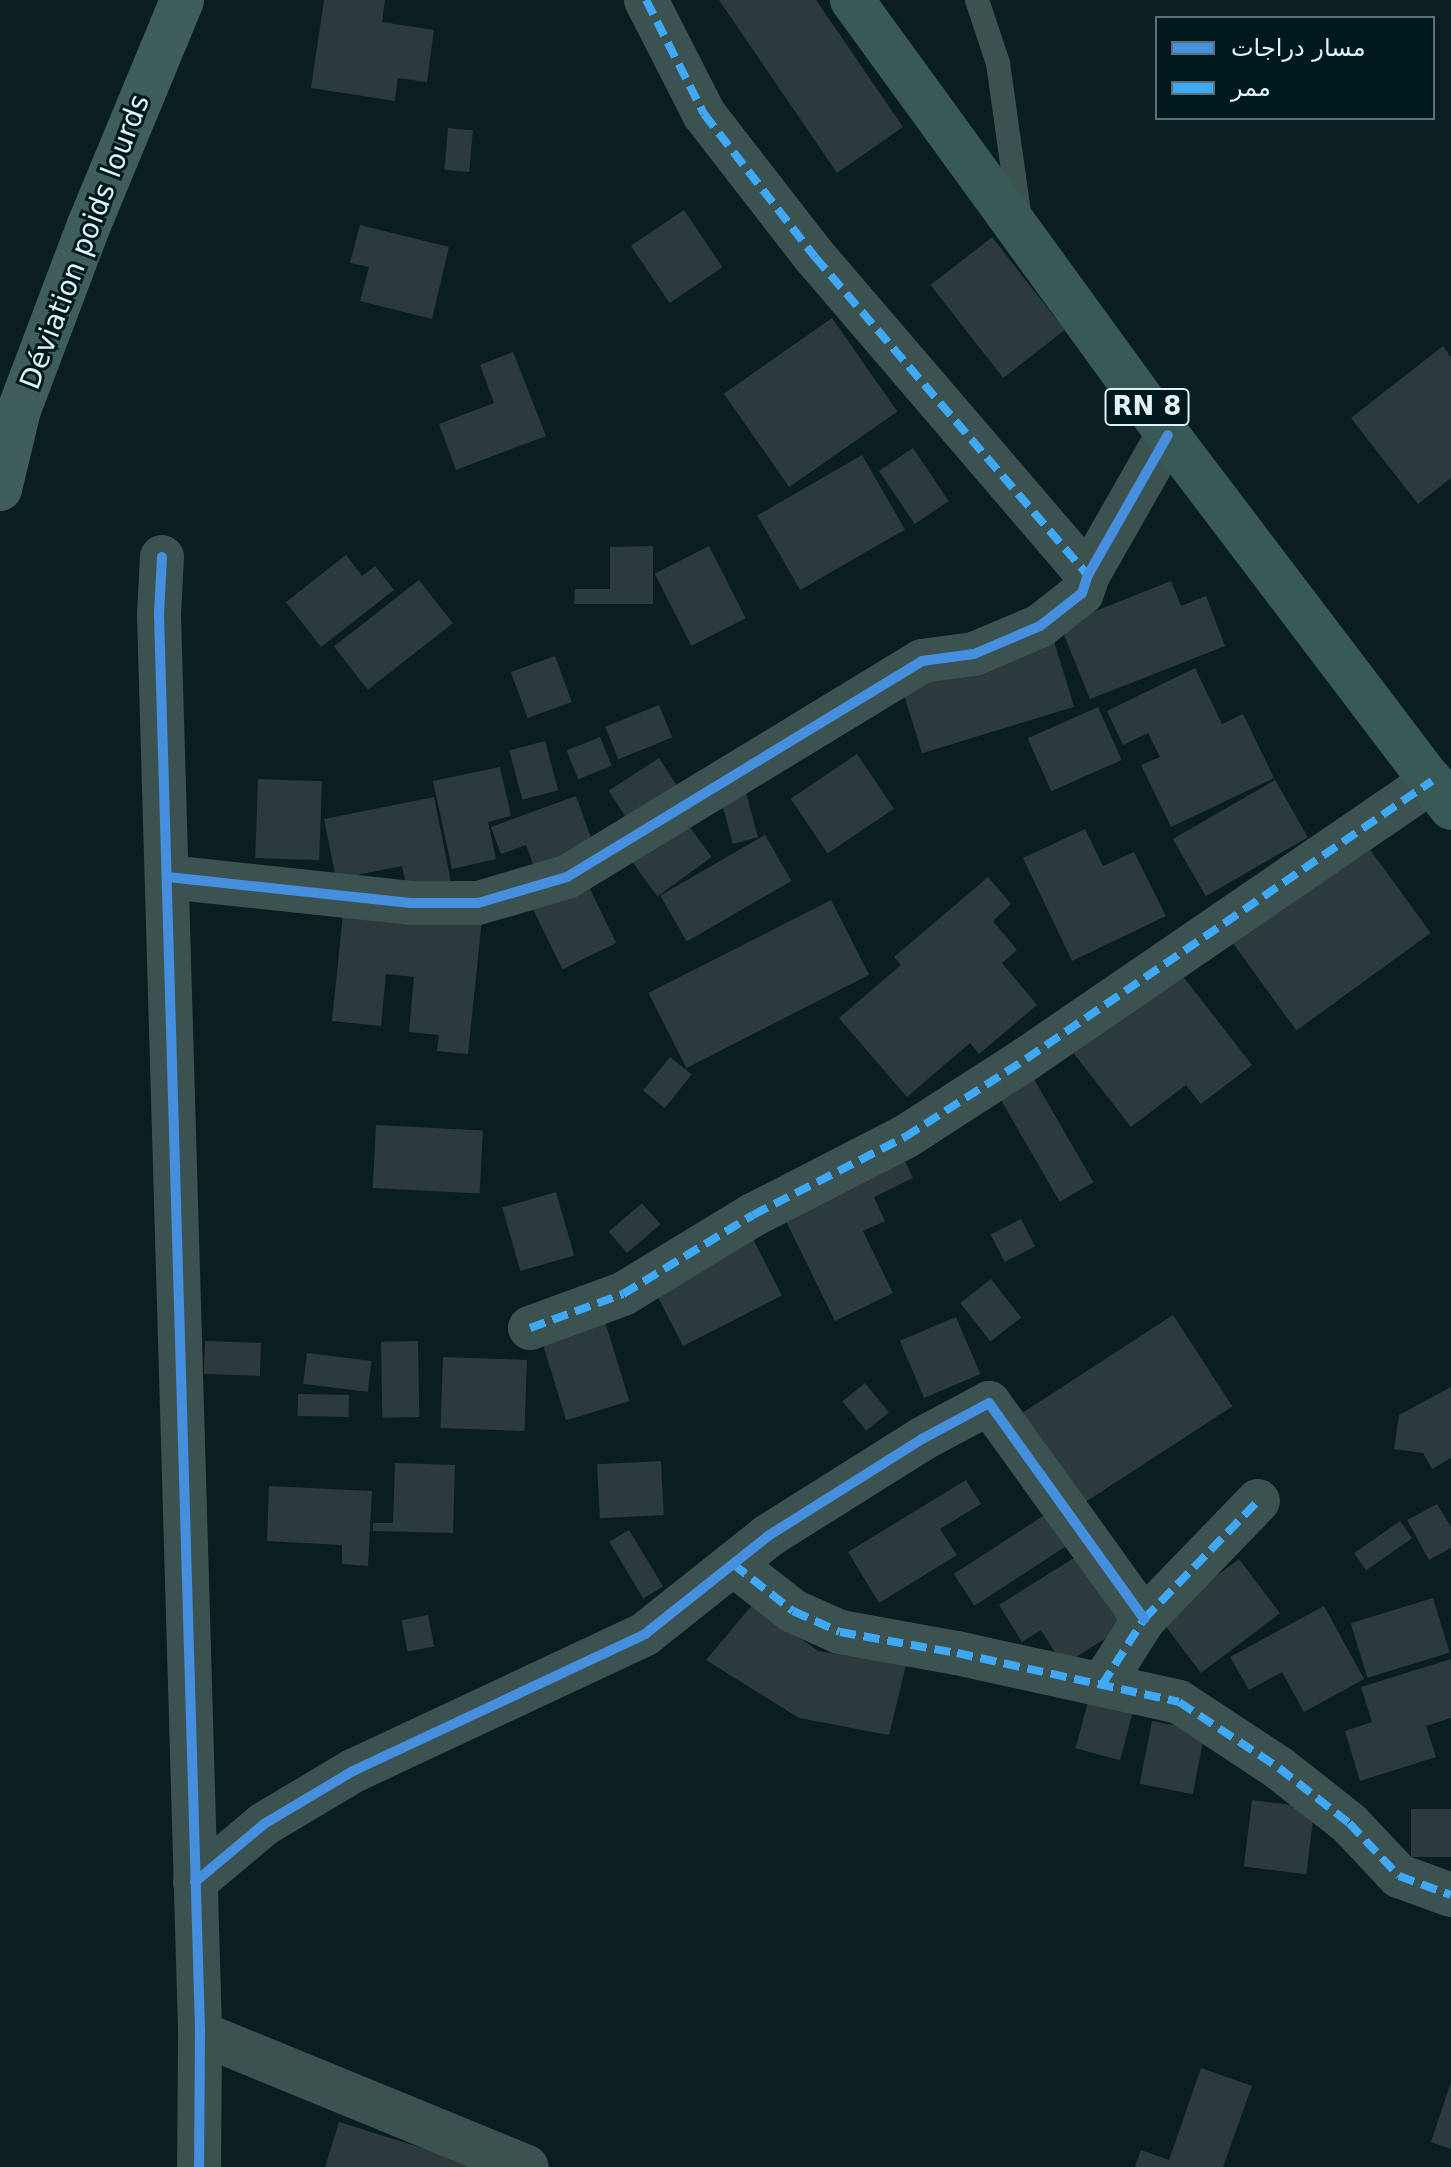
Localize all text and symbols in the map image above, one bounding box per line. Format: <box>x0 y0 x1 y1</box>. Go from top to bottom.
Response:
legend <box>1155 16 1435 120</box>
text: مسار دراجات <box>1231 34 1365 62</box>
text: ممر <box>1231 74 1271 102</box>
street label: Déviation poids lourds <box>13 90 157 394</box>
road number: RN 8 <box>1103 385 1191 429</box>

